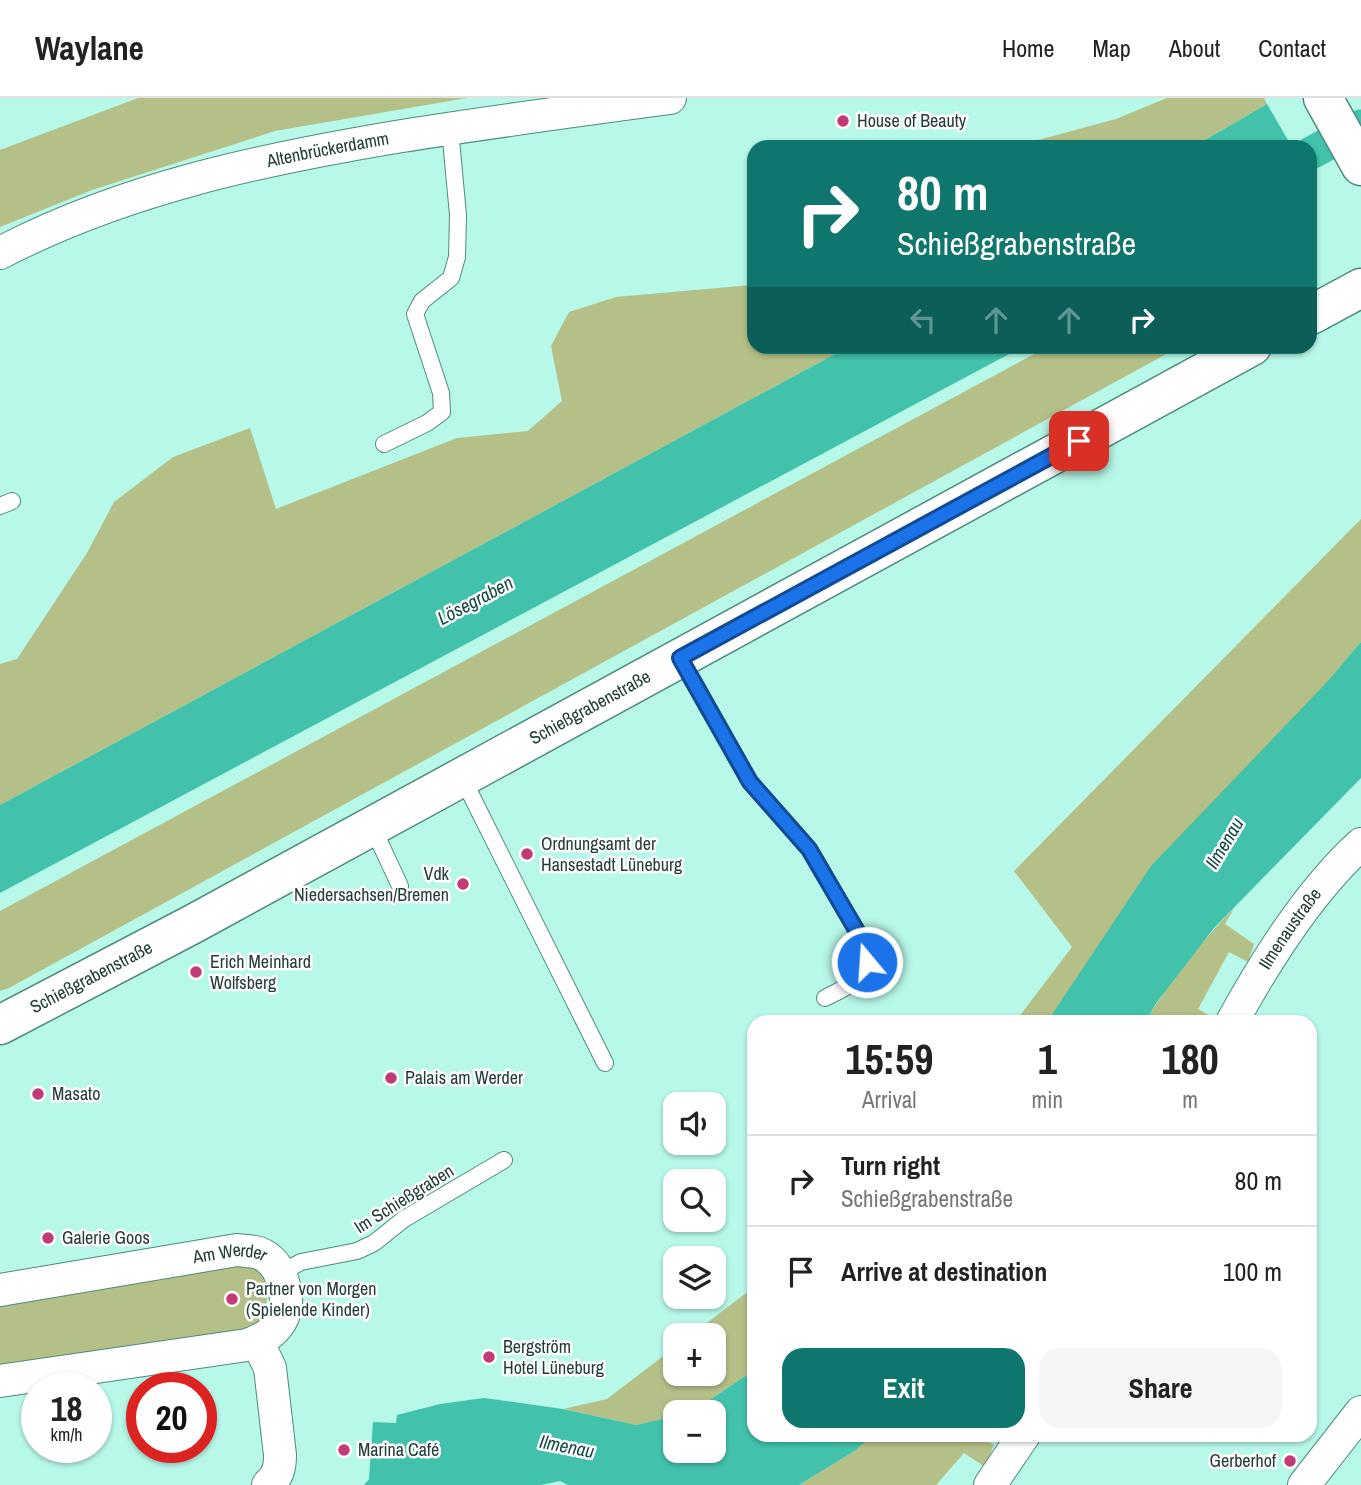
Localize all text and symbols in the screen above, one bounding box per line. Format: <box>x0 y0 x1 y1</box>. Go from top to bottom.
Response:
text: Waylane <box>35 26 144 70</box>
text: Home <box>1002 32 1054 64</box>
text: Map <box>1092 32 1131 64</box>
text: About <box>1169 32 1220 64</box>
text: Contact <box>1258 32 1326 64</box>
place label: House of Beauty <box>857 108 967 133</box>
marker: House of Beauty <box>835 113 851 129</box>
street label: Altenbrückerdamm <box>263 125 391 173</box>
text: 80 m <box>897 159 989 225</box>
icon: right <box>782 168 873 259</box>
text: Schießgrabenstraße <box>897 222 1136 265</box>
icon: left <box>904 301 942 339</box>
icon: ahead <box>977 301 1015 339</box>
icon: ahead <box>1050 301 1088 339</box>
icon: right <box>1123 301 1161 339</box>
pin <box>1049 411 1109 471</box>
icon: arrive <box>1060 422 1098 460</box>
water label: Lösegraben <box>433 569 517 631</box>
street label: Schießgrabenstraße <box>525 664 655 750</box>
water label: Ilmenau <box>1199 812 1250 873</box>
place label: Ordnungsamt der Hansestadt Lüneburg <box>541 831 683 877</box>
marker: Ordnungsamt der Hansestadt Lüneburg <box>519 846 535 862</box>
place label: Vdk Niedersachsen/Bremen <box>294 861 450 907</box>
marker: Vdk Niedersachsen/Bremen <box>455 876 471 892</box>
street label: Ilmenaustraße <box>1252 882 1327 974</box>
position arrow <box>830 925 904 999</box>
street label: Schießgrabenstraße <box>26 934 157 1019</box>
place label: Erich Meinhard Wolfsberg <box>210 949 311 995</box>
marker: Erich Meinhard Wolfsberg <box>188 964 204 980</box>
text: 15:59 <box>845 1031 933 1087</box>
text: 1 <box>1038 1031 1057 1087</box>
text: 180 <box>1161 1031 1219 1087</box>
place label: Palais am Werder <box>405 1065 523 1090</box>
marker: Palais am Werder <box>383 1070 399 1086</box>
place label: Masato <box>52 1081 100 1106</box>
text: Arrival <box>862 1084 917 1115</box>
text: min <box>1032 1084 1063 1115</box>
text: m <box>1182 1084 1198 1115</box>
marker: Masato <box>30 1086 46 1102</box>
map controls <box>663 1092 726 1463</box>
button: sound <box>663 1092 726 1155</box>
text: Turn right <box>841 1148 940 1183</box>
street label: Im Schießgraben <box>349 1158 458 1239</box>
icon: right <box>782 1162 820 1200</box>
text: 80 m <box>1235 1163 1282 1198</box>
button: search <box>663 1169 726 1232</box>
text: Schießgrabenstraße <box>841 1183 1013 1214</box>
place label: Galerie Goos <box>62 1225 150 1250</box>
marker: Galerie Goos <box>40 1230 56 1246</box>
street label: Am Werder <box>190 1237 272 1269</box>
button: layers <box>663 1246 726 1309</box>
icon: arrive <box>782 1253 820 1291</box>
text: Arrive at destination <box>841 1254 1047 1289</box>
text: 100 m <box>1223 1254 1282 1289</box>
place label: Partner von Morgen (Spielende Kinder) <box>246 1276 376 1322</box>
marker: Partner von Morgen (Spielende Kinder) <box>224 1291 240 1307</box>
button: + <box>663 1323 726 1386</box>
place label: Bergström Hotel Lüneburg <box>503 1334 605 1380</box>
button: Exit <box>782 1348 1025 1428</box>
button: Share <box>1039 1348 1282 1428</box>
marker: Bergström Hotel Lüneburg <box>481 1349 497 1365</box>
speed limit sign: 20 <box>126 1372 217 1463</box>
text: 18 <box>51 1385 82 1432</box>
button: − <box>663 1400 726 1463</box>
text: km/h <box>51 1422 83 1447</box>
water label: Ilmenau <box>537 1428 597 1464</box>
place label: Marina Café <box>358 1437 439 1462</box>
marker: Marina Café <box>336 1442 352 1458</box>
place label: Gerberhof <box>1210 1448 1277 1473</box>
marker: Gerberhof <box>1282 1453 1298 1469</box>

